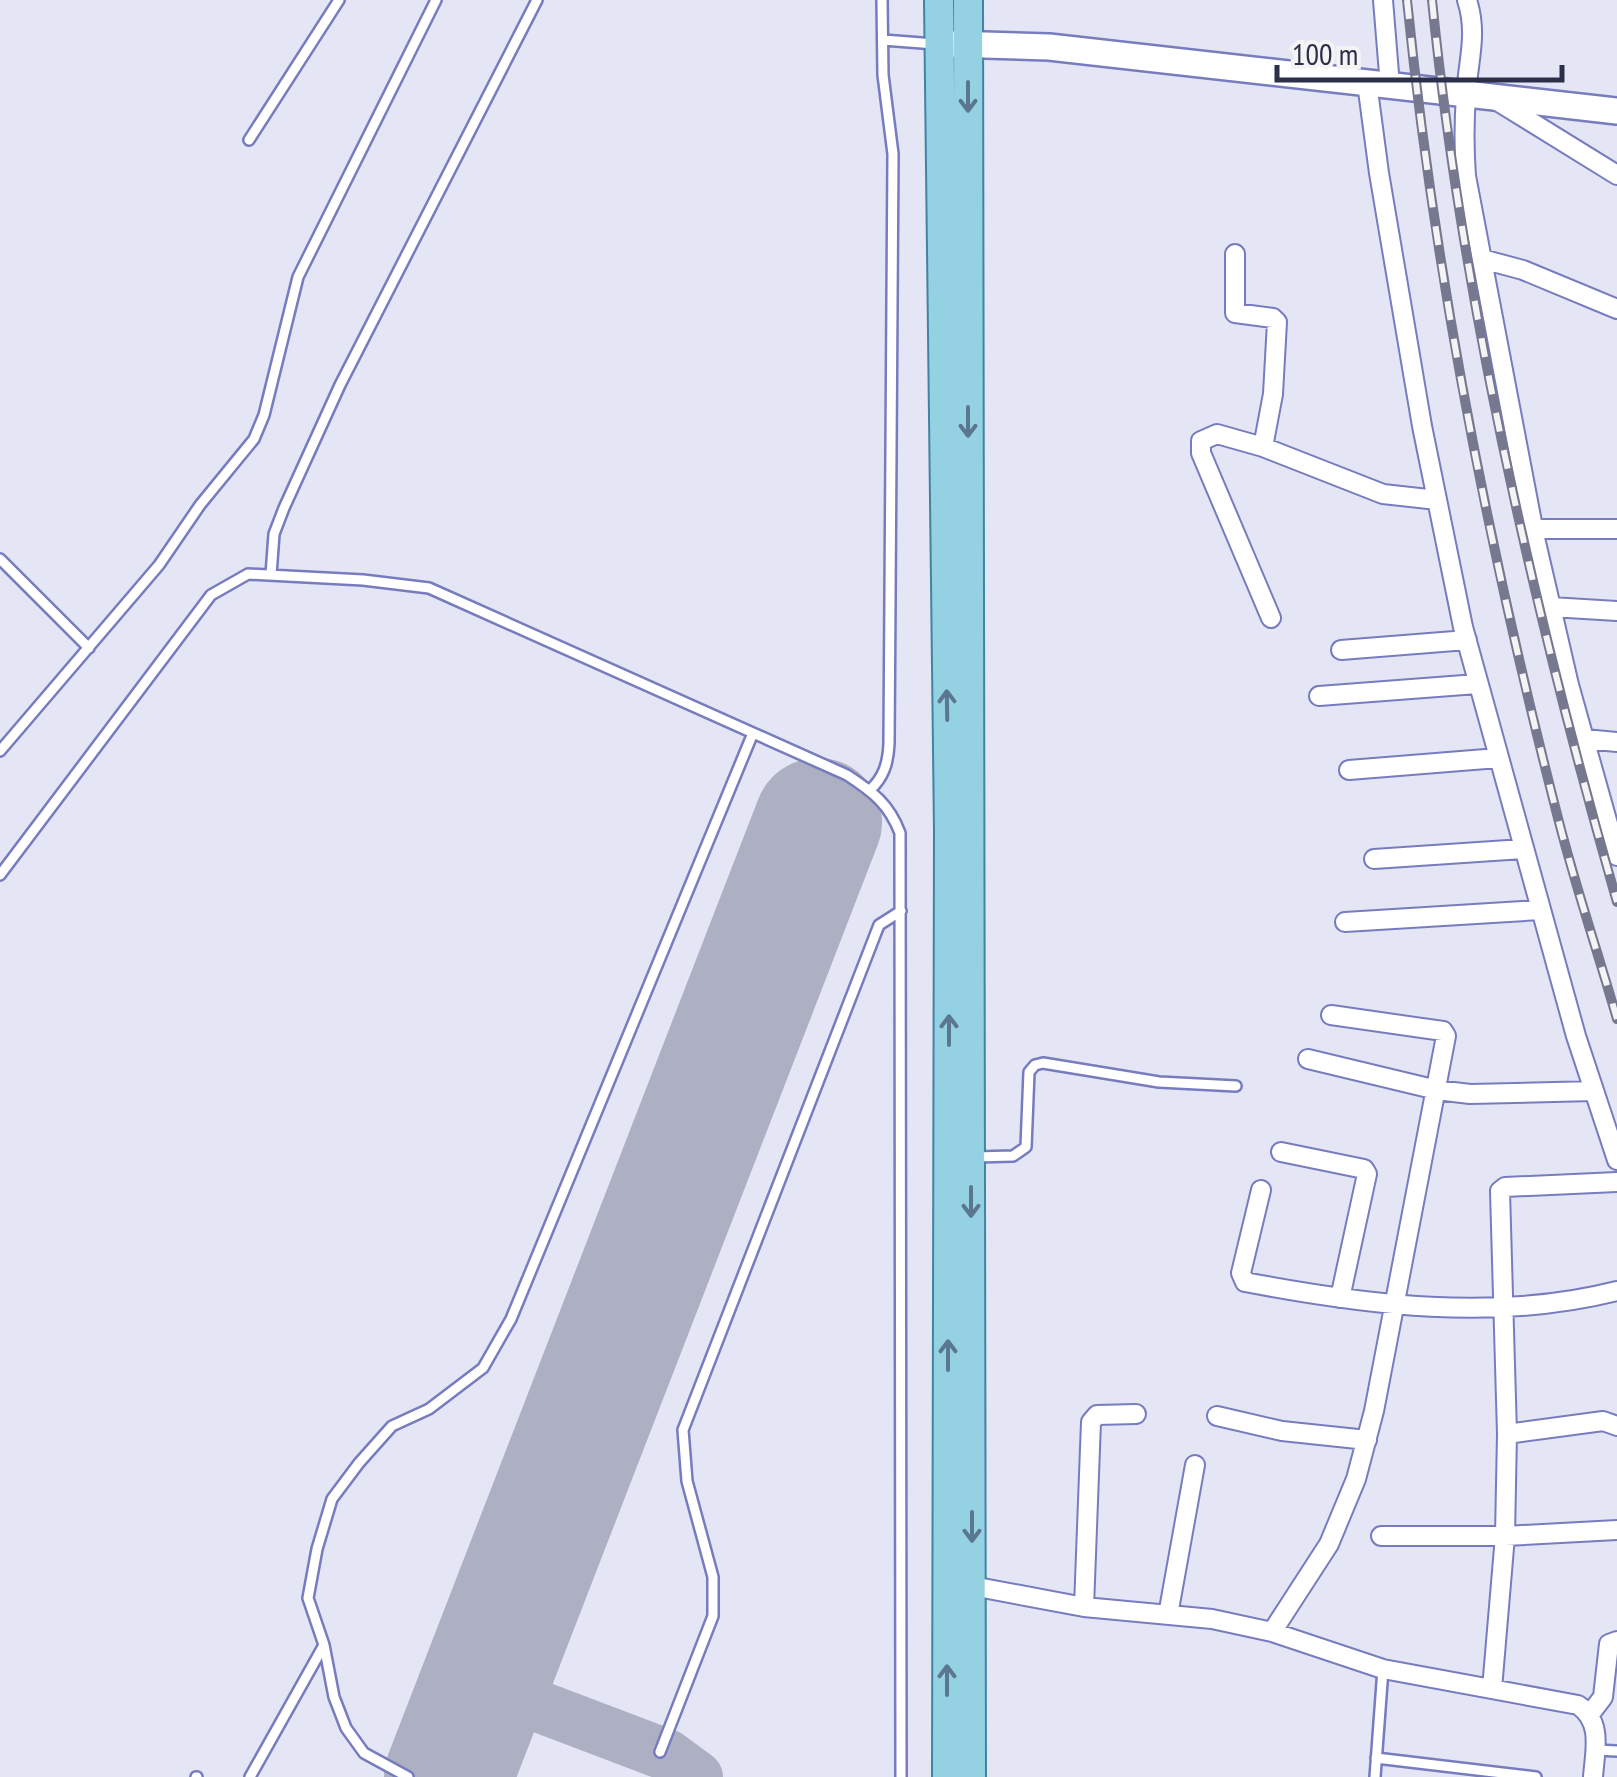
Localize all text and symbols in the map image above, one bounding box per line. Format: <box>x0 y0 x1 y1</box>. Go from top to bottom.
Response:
scale bar <box>1277 20 1562 82</box>
text: 100 m <box>1292 34 1358 73</box>
one-way arrow <box>958 80 978 113</box>
one-way arrow <box>958 406 978 438</box>
one-way arrow <box>938 689 957 721</box>
one-way arrow <box>940 1014 958 1046</box>
one-way arrow <box>962 1186 980 1218</box>
one-way arrow <box>938 1339 958 1372</box>
one-way arrow <box>962 1510 982 1543</box>
one-way arrow <box>938 1664 957 1696</box>

